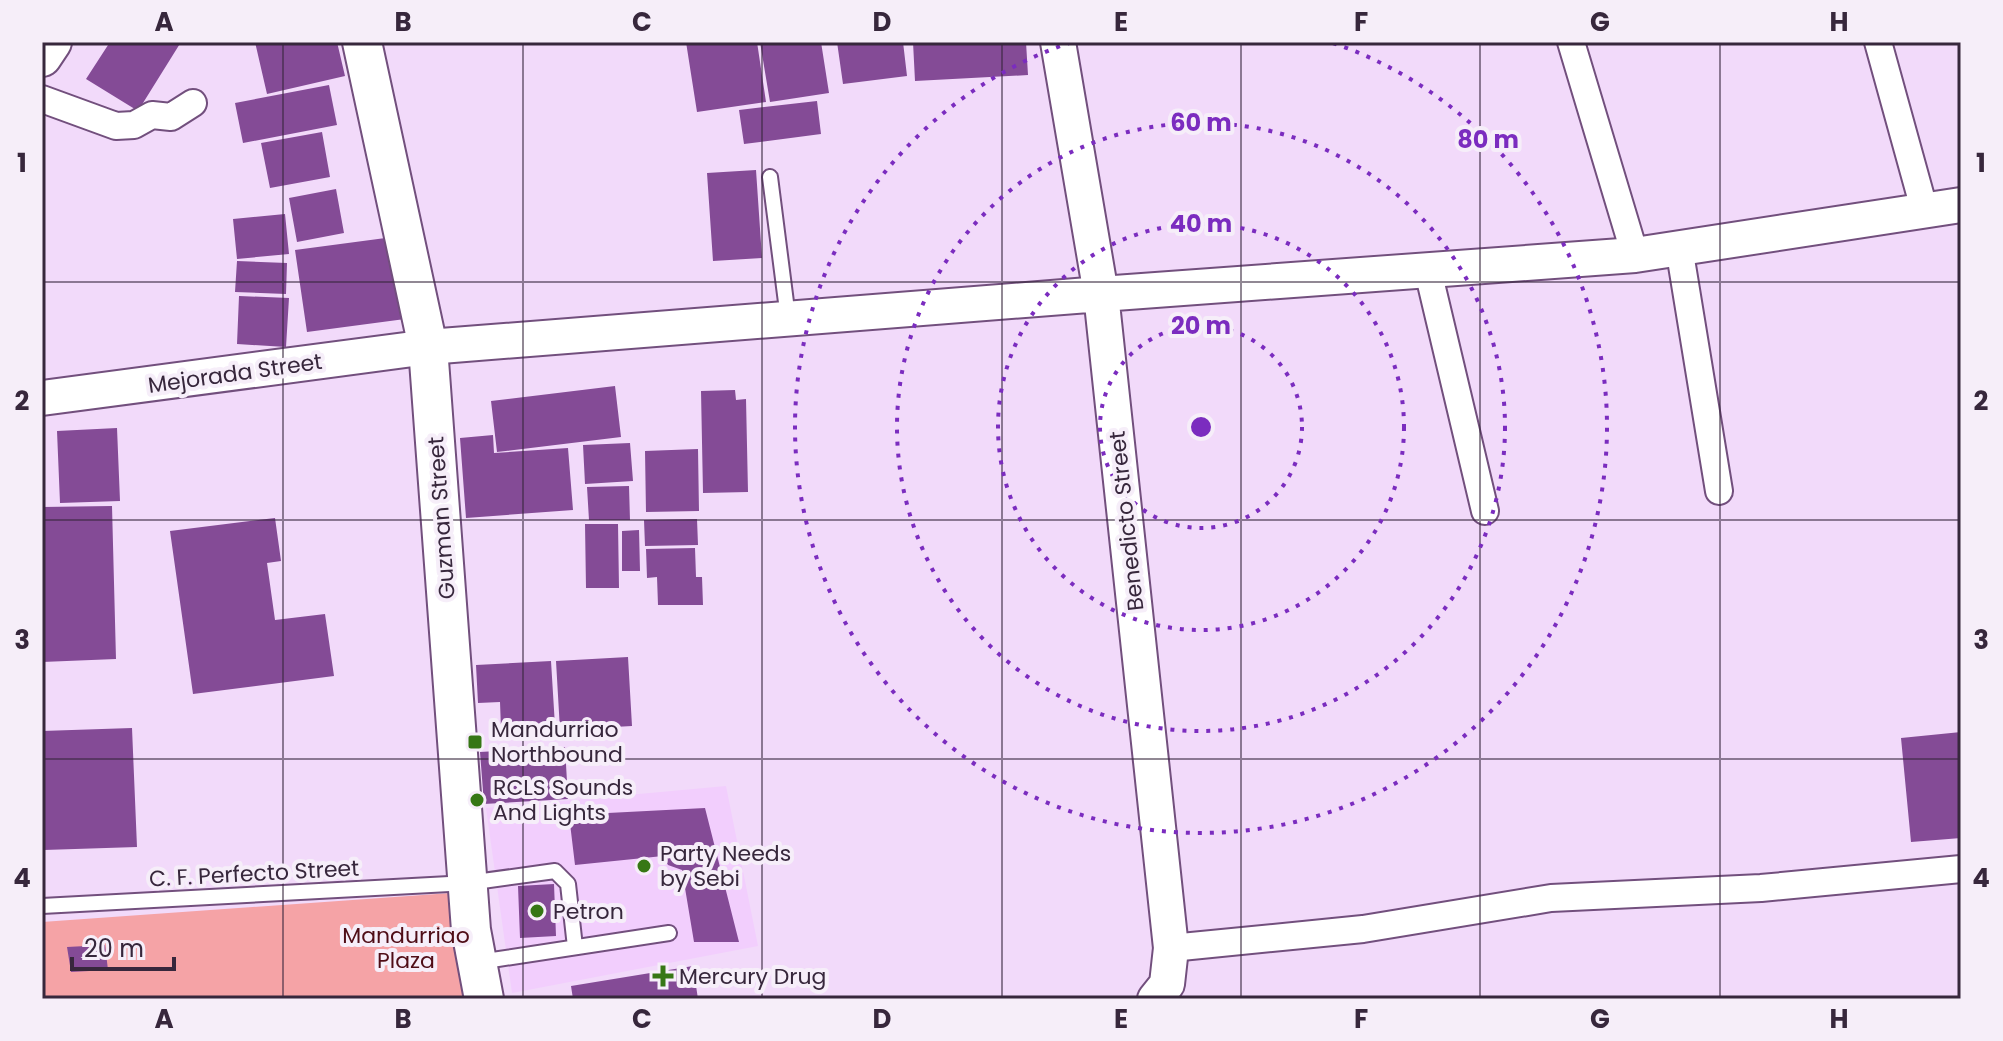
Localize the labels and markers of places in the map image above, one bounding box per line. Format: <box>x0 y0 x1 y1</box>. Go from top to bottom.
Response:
centre of rings <box>1187 413 1215 441</box>
place label: Mandurriao Northbound <box>491 714 623 770</box>
marker: Mandurriao Northbound <box>466 733 484 751</box>
place label: RCLS Sounds And Lights <box>493 772 633 828</box>
marker: RCLS Sounds And Lights <box>468 791 486 809</box>
place label: Party Needs by Sebi <box>660 838 791 894</box>
marker: Party Needs by Sebi <box>635 857 653 875</box>
place label: Petron <box>553 896 624 927</box>
marker: Petron <box>528 902 546 920</box>
place label: Mercury Drug <box>679 961 826 992</box>
marker: Mercury Drug <box>654 967 672 985</box>

